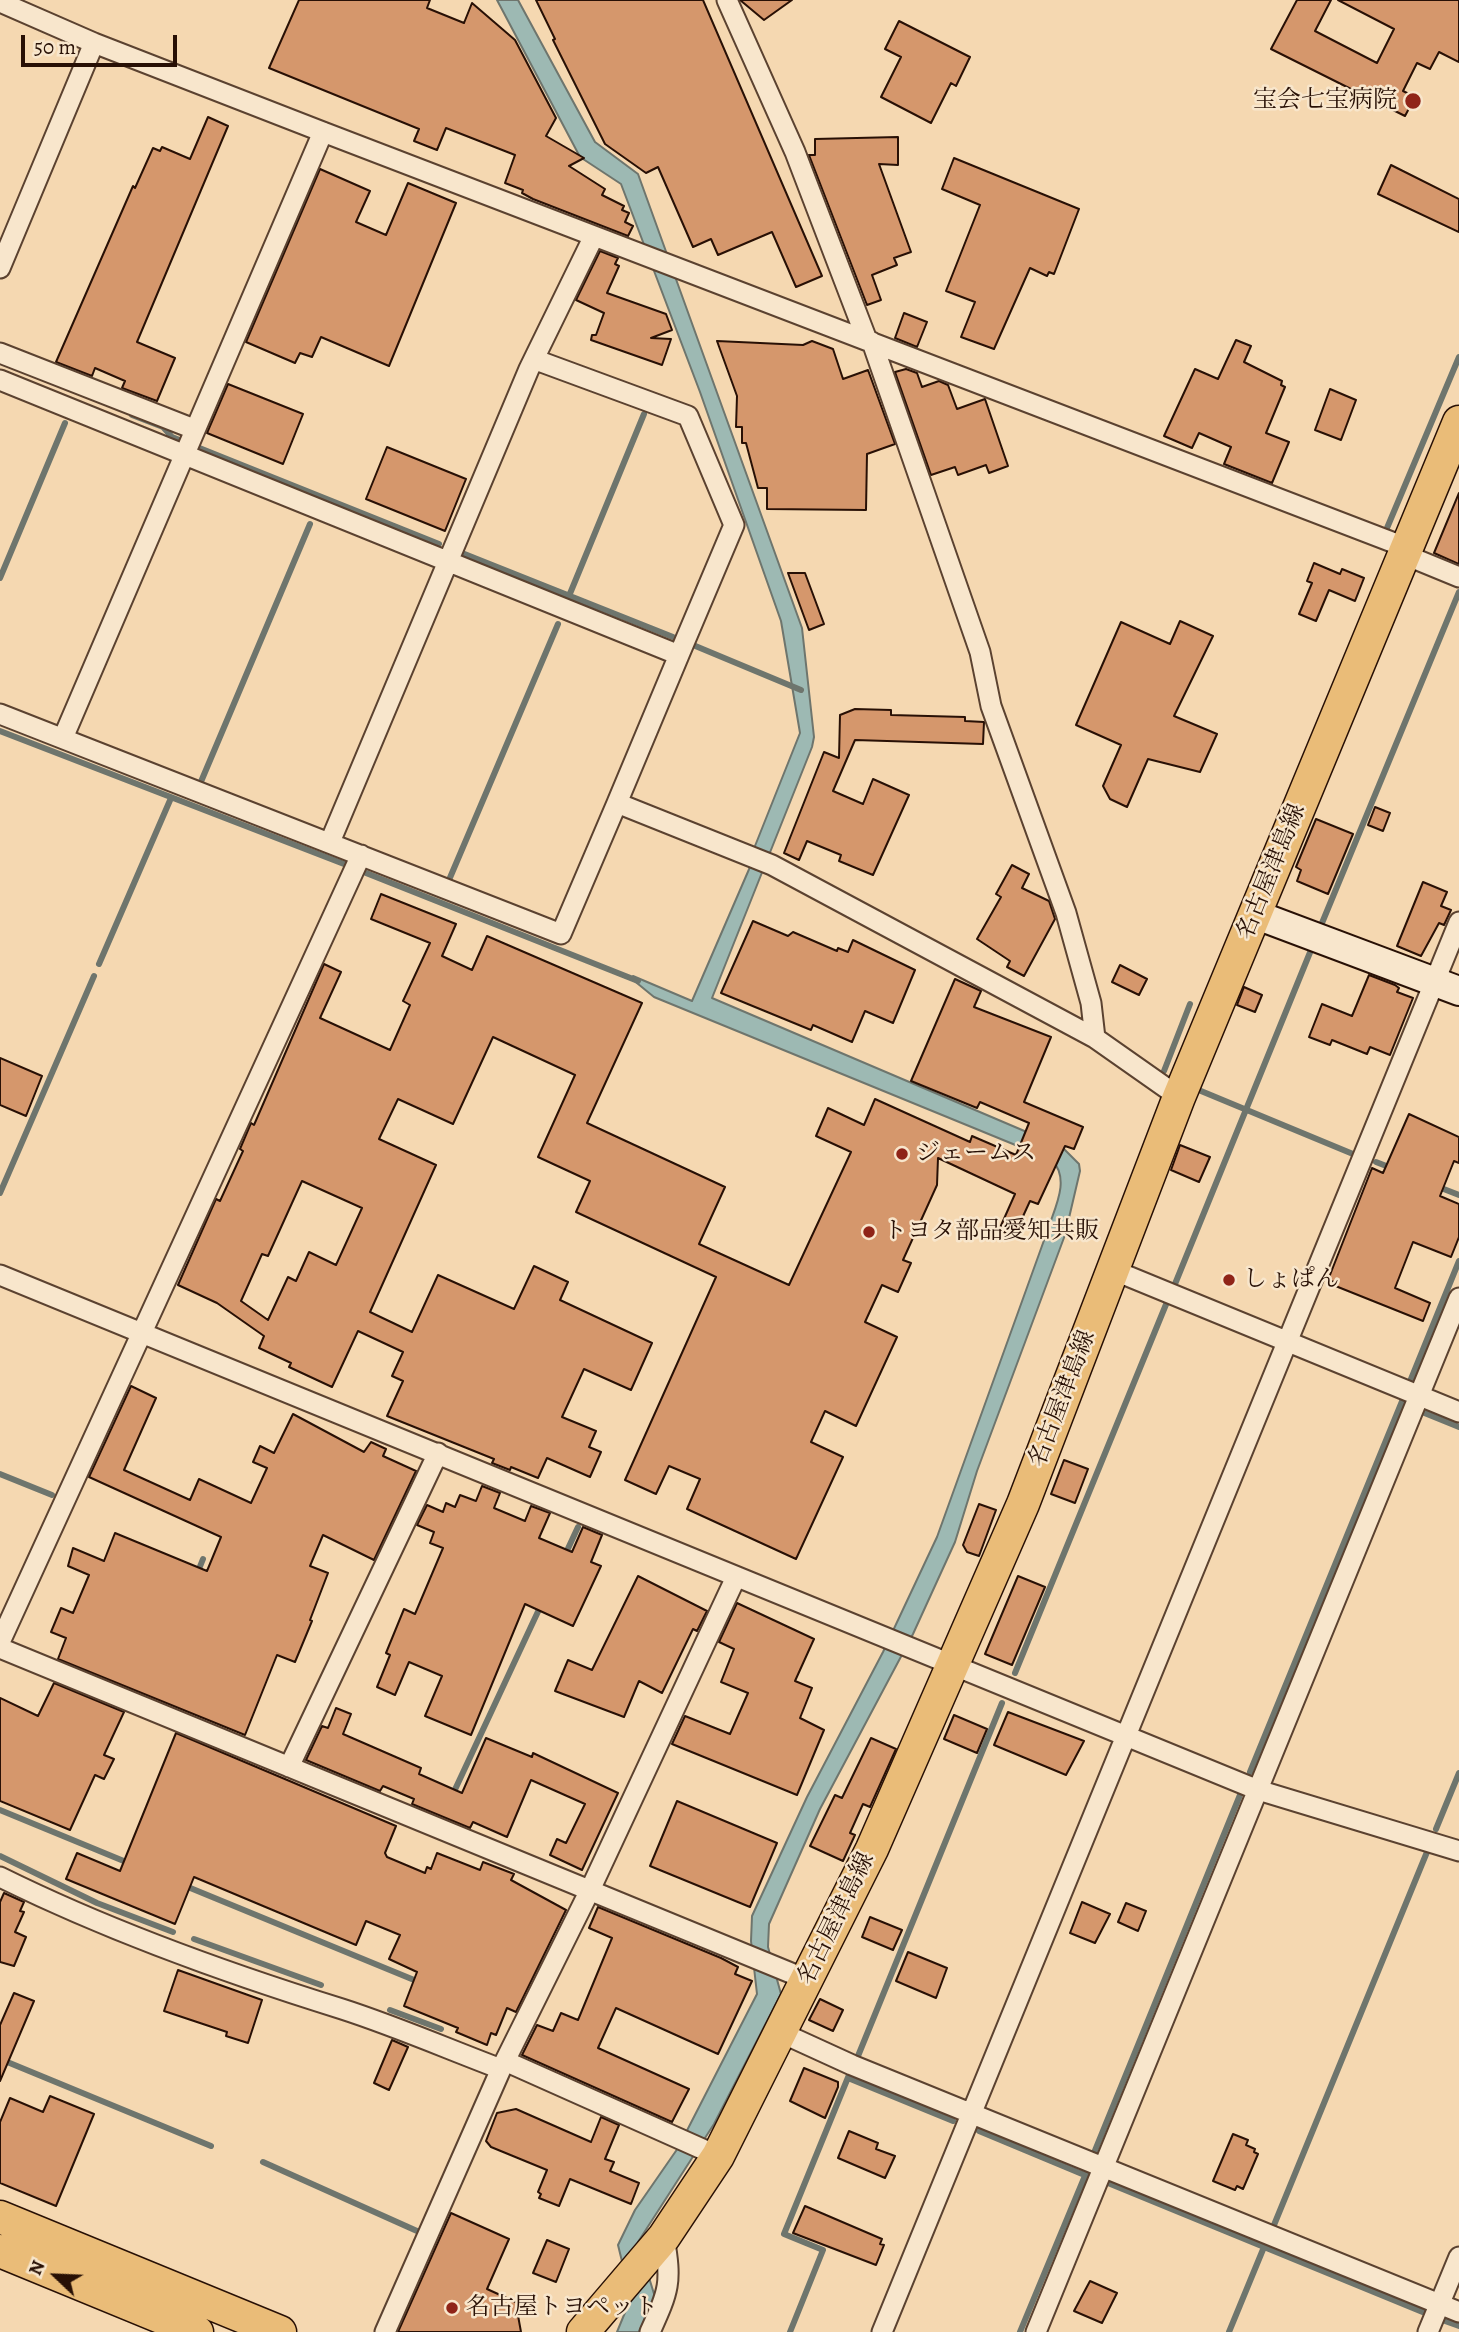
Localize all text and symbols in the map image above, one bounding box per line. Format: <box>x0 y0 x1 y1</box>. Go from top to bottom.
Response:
scale bar <box>24 21 180 65</box>
text: 50 m <box>34 33 76 61</box>
place label: 宝会七宝病院 <box>1253 87 1397 115</box>
marker: 宝会七宝病院 <box>1403 91 1423 111</box>
street label: 名古屋津島線 <box>1232 800 1312 944</box>
place label: ジェームス <box>916 1140 1036 1168</box>
marker: ジェームス <box>894 1146 910 1162</box>
place label: トヨタ部品愛知共販 <box>883 1218 1099 1246</box>
marker: トヨタ部品愛知共販 <box>861 1224 877 1240</box>
place label: しょぱん <box>1243 1266 1339 1294</box>
marker: しょぱん <box>1221 1272 1237 1288</box>
street label: 名古屋津島線 <box>1024 1327 1102 1471</box>
street label: 名古屋津島線 <box>792 1848 882 1990</box>
north arrow <box>21 2241 91 2311</box>
text: N <box>22 2256 51 2279</box>
place label: 名古屋トヨペット <box>466 2294 658 2322</box>
marker: 名古屋トヨペット <box>444 2300 460 2316</box>

